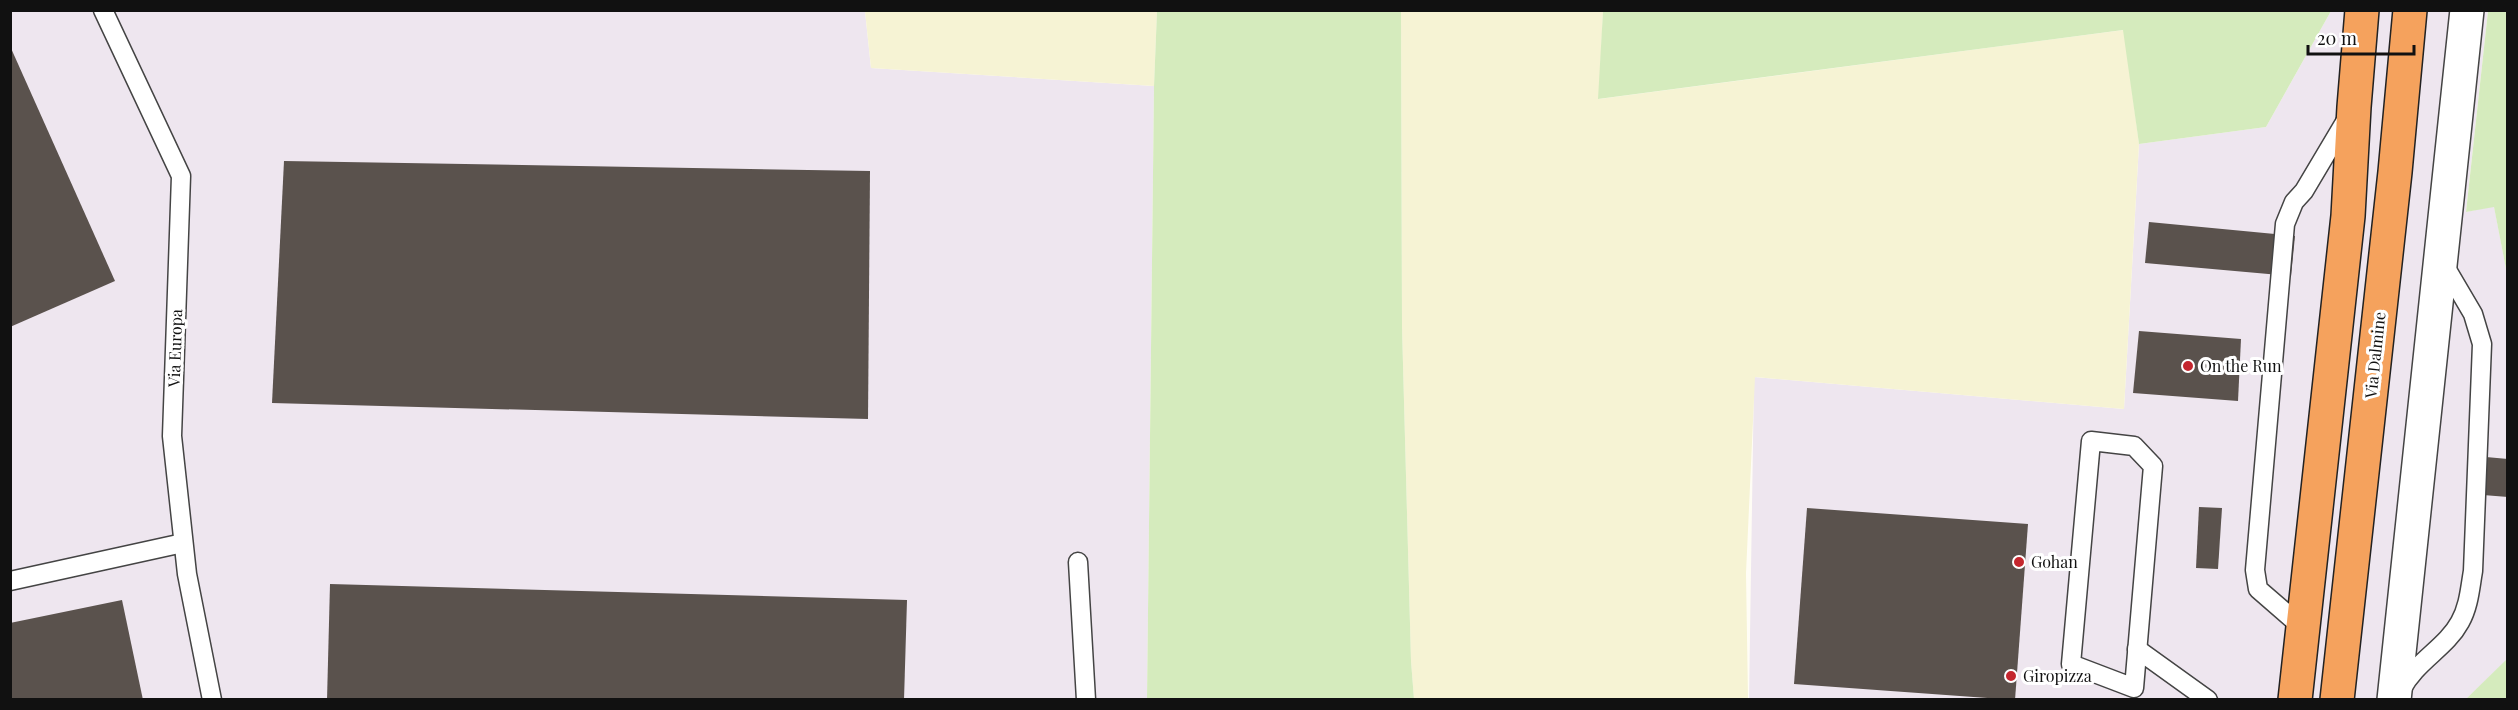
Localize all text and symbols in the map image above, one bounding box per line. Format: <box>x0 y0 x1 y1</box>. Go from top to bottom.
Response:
scale bar <box>2308 18 2414 56</box>
text: 20 m <box>2317 26 2357 50</box>
street label: Via Europa <box>163 309 186 388</box>
street label: Via Dalmine <box>2359 311 2389 400</box>
place label: On the Run <box>2200 355 2282 376</box>
marker: On the Run <box>2181 359 2195 373</box>
place label: Gohan <box>2031 551 2078 572</box>
marker: Gohan <box>2012 555 2026 569</box>
place label: Giropizza <box>2023 665 2092 686</box>
marker: Giropizza <box>2004 669 2018 683</box>

